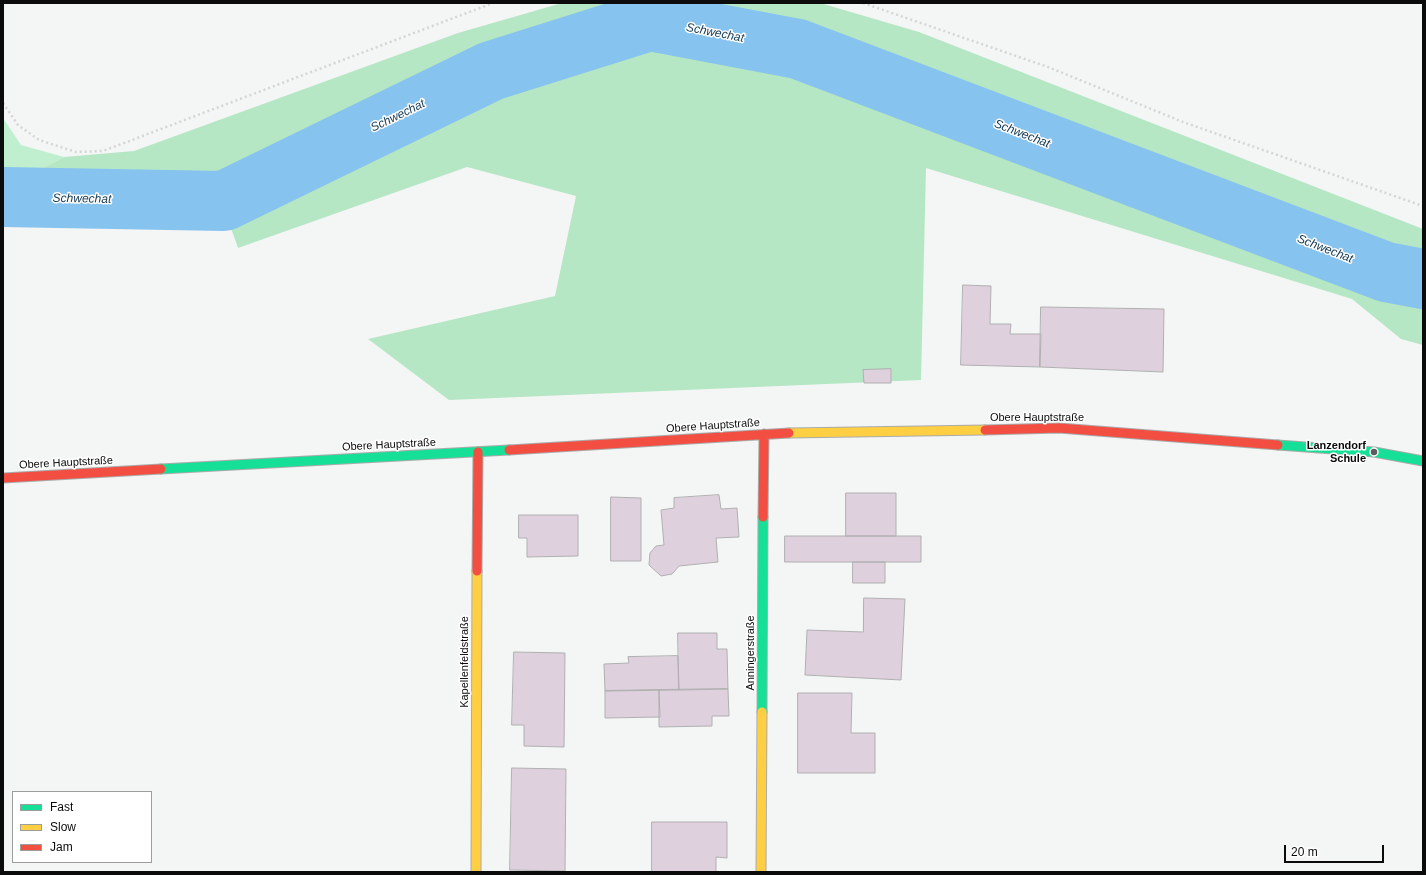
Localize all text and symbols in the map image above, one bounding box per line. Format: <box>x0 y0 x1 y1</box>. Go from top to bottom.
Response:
water label: Schwechat <box>685 20 745 46</box>
water label: Schwechat <box>368 97 428 135</box>
water label: Schwechat <box>992 117 1052 151</box>
water label: Schwechat <box>53 191 111 207</box>
water label: Schwechat <box>1295 232 1355 266</box>
street label: Obere Hauptstraße <box>990 411 1084 425</box>
street label: Obere Hauptstraße <box>666 416 760 436</box>
street label: Obere Hauptstraße <box>342 436 436 454</box>
place label: Lanzendorf Schule <box>1307 439 1366 465</box>
marker: Lanzendorf Schule <box>1369 447 1379 457</box>
street label: Obere Hauptstraße <box>19 454 113 472</box>
street label: Anningerstraße <box>744 615 758 691</box>
street label: Kapellenfeldstraße <box>458 616 472 708</box>
legend <box>12 791 152 863</box>
text: Fast <box>50 800 73 814</box>
text: Slow <box>50 820 76 834</box>
scale bar <box>1286 837 1386 863</box>
text: Jam <box>50 840 73 854</box>
text: 20 m <box>1291 845 1318 859</box>

